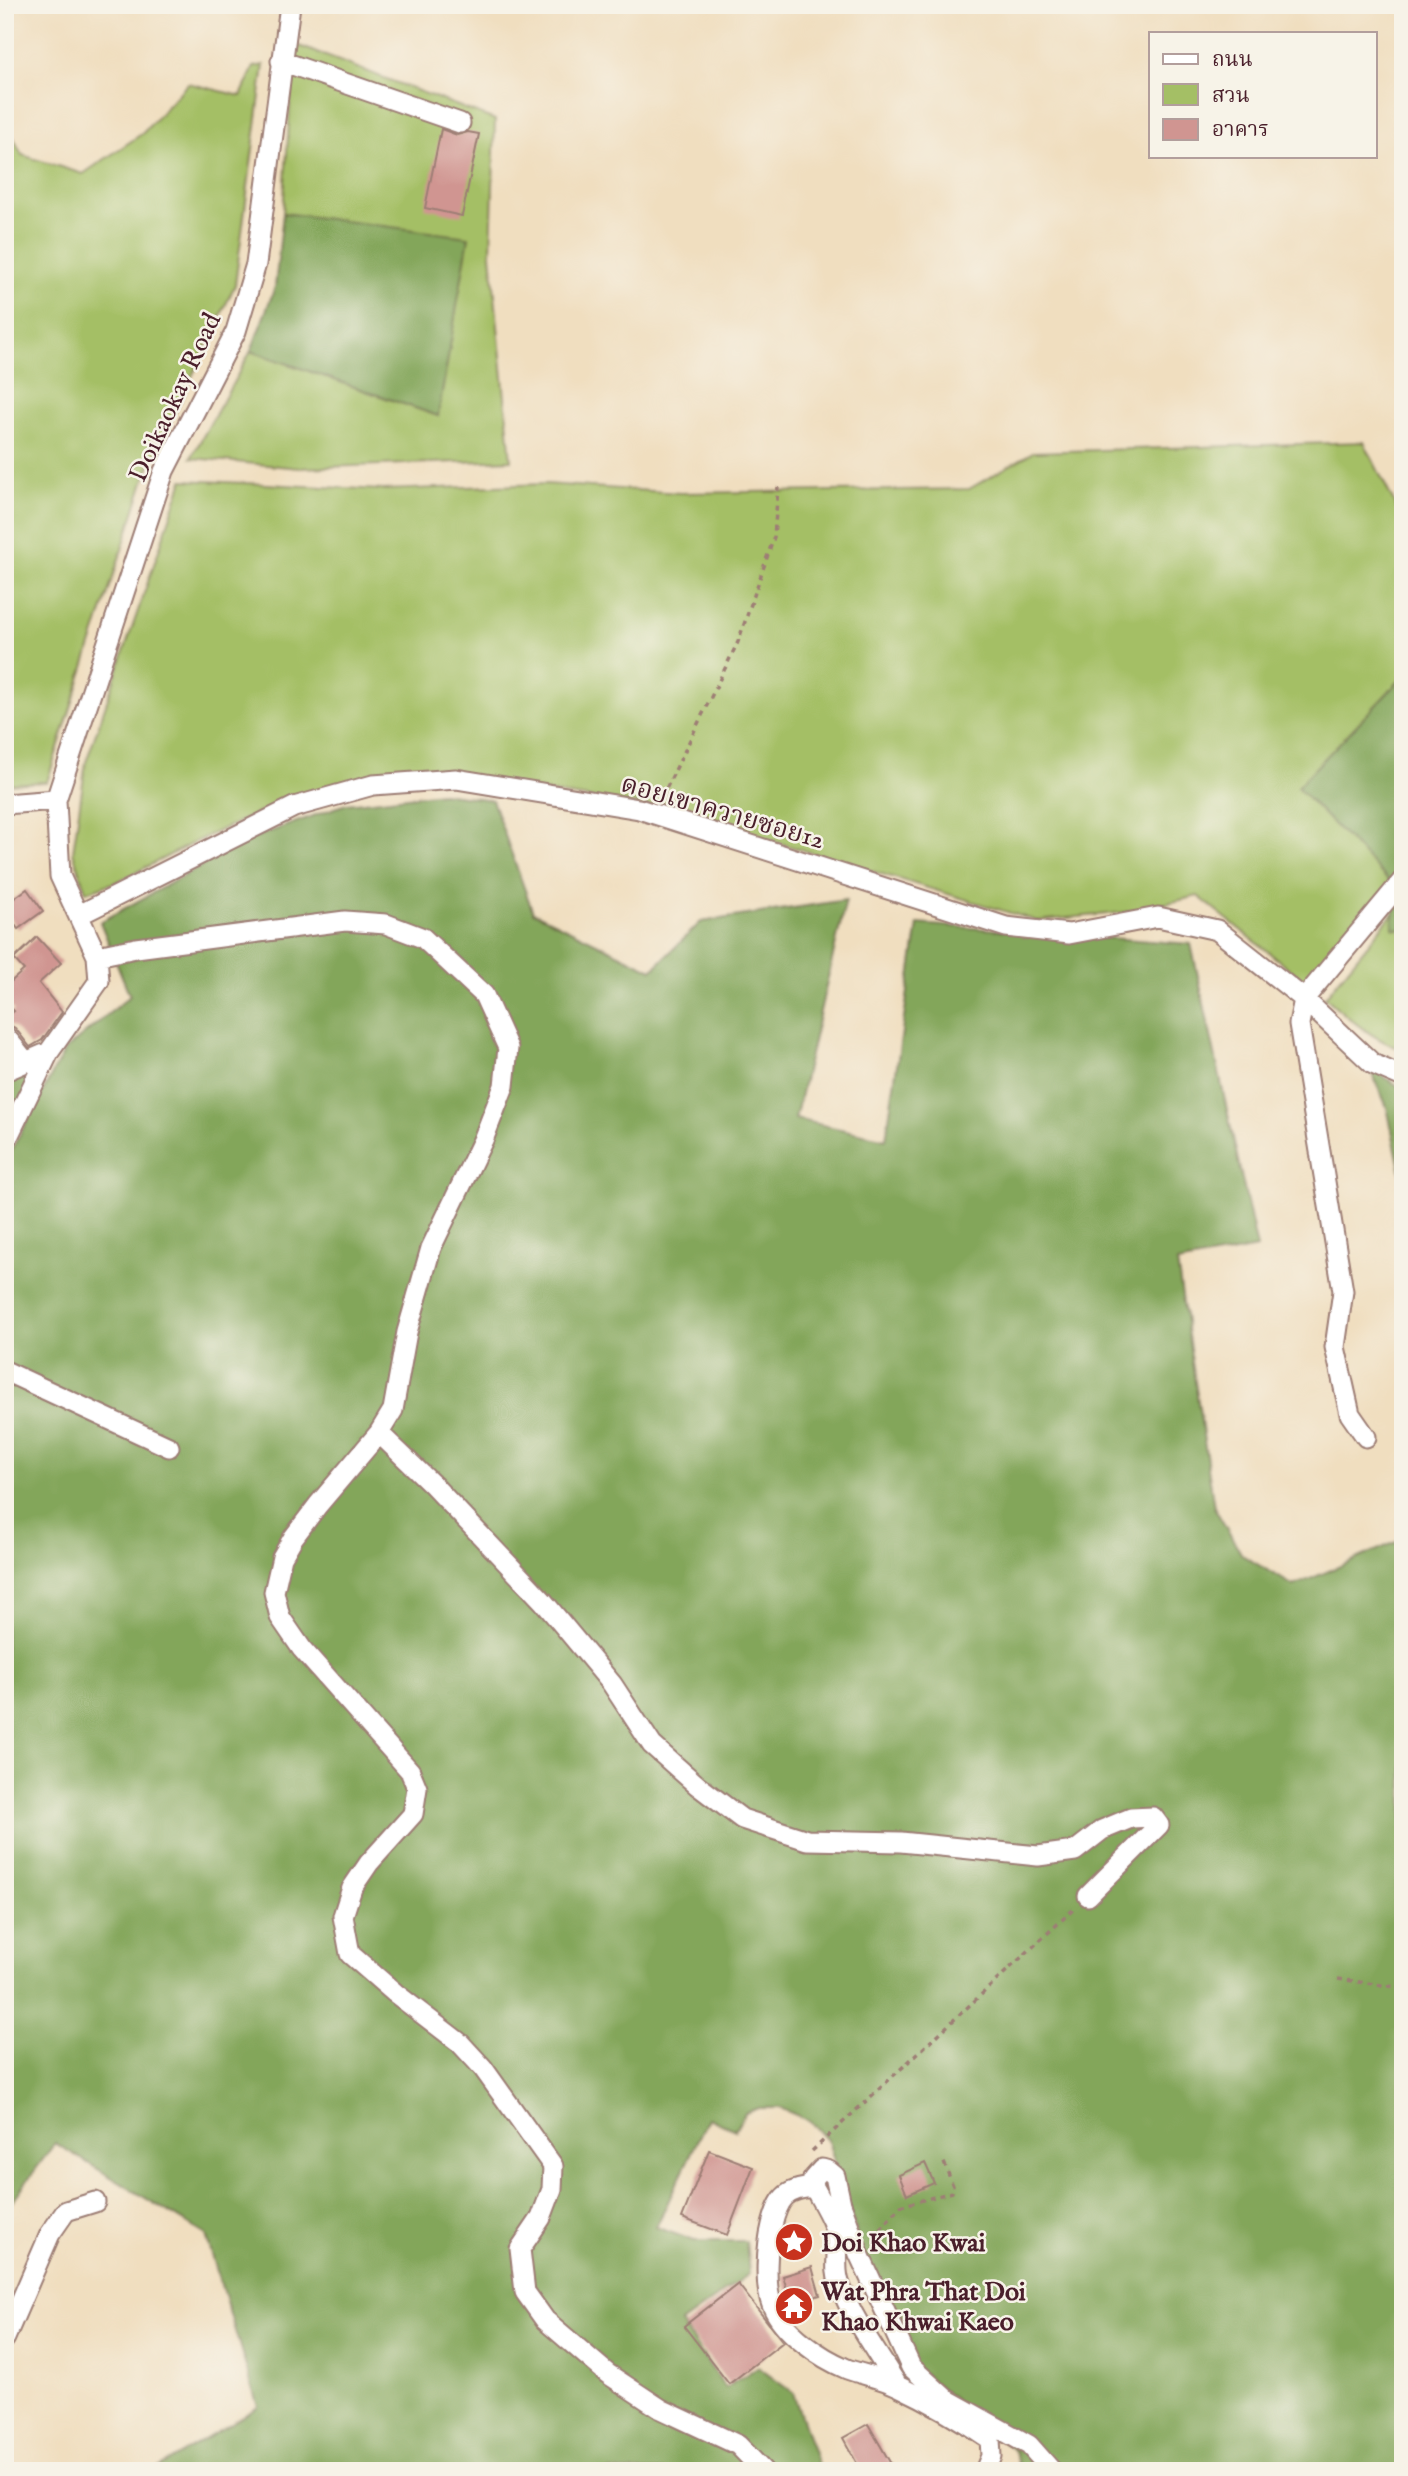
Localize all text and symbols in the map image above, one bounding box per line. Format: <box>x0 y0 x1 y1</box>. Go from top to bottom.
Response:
legend <box>1149 32 1376 158</box>
text: ถนน <box>1212 47 1253 74</box>
text: สวน <box>1212 83 1250 110</box>
text: อาคาร <box>1212 117 1269 144</box>
street label: Doikaokay Road <box>122 308 229 488</box>
street label: ดอยเขาควายซอย12 <box>617 768 828 857</box>
place icon: Doi Khao Kwai <box>773 2221 815 2263</box>
place label: Doi Khao Kwai <box>821 2227 985 2260</box>
place label: Wat Phra That Doi Khao Khwai Kaeo <box>820 2276 1026 2339</box>
temple icon: Wat Phra That Doi Khao Khwai Kaeo <box>773 2285 815 2327</box>

